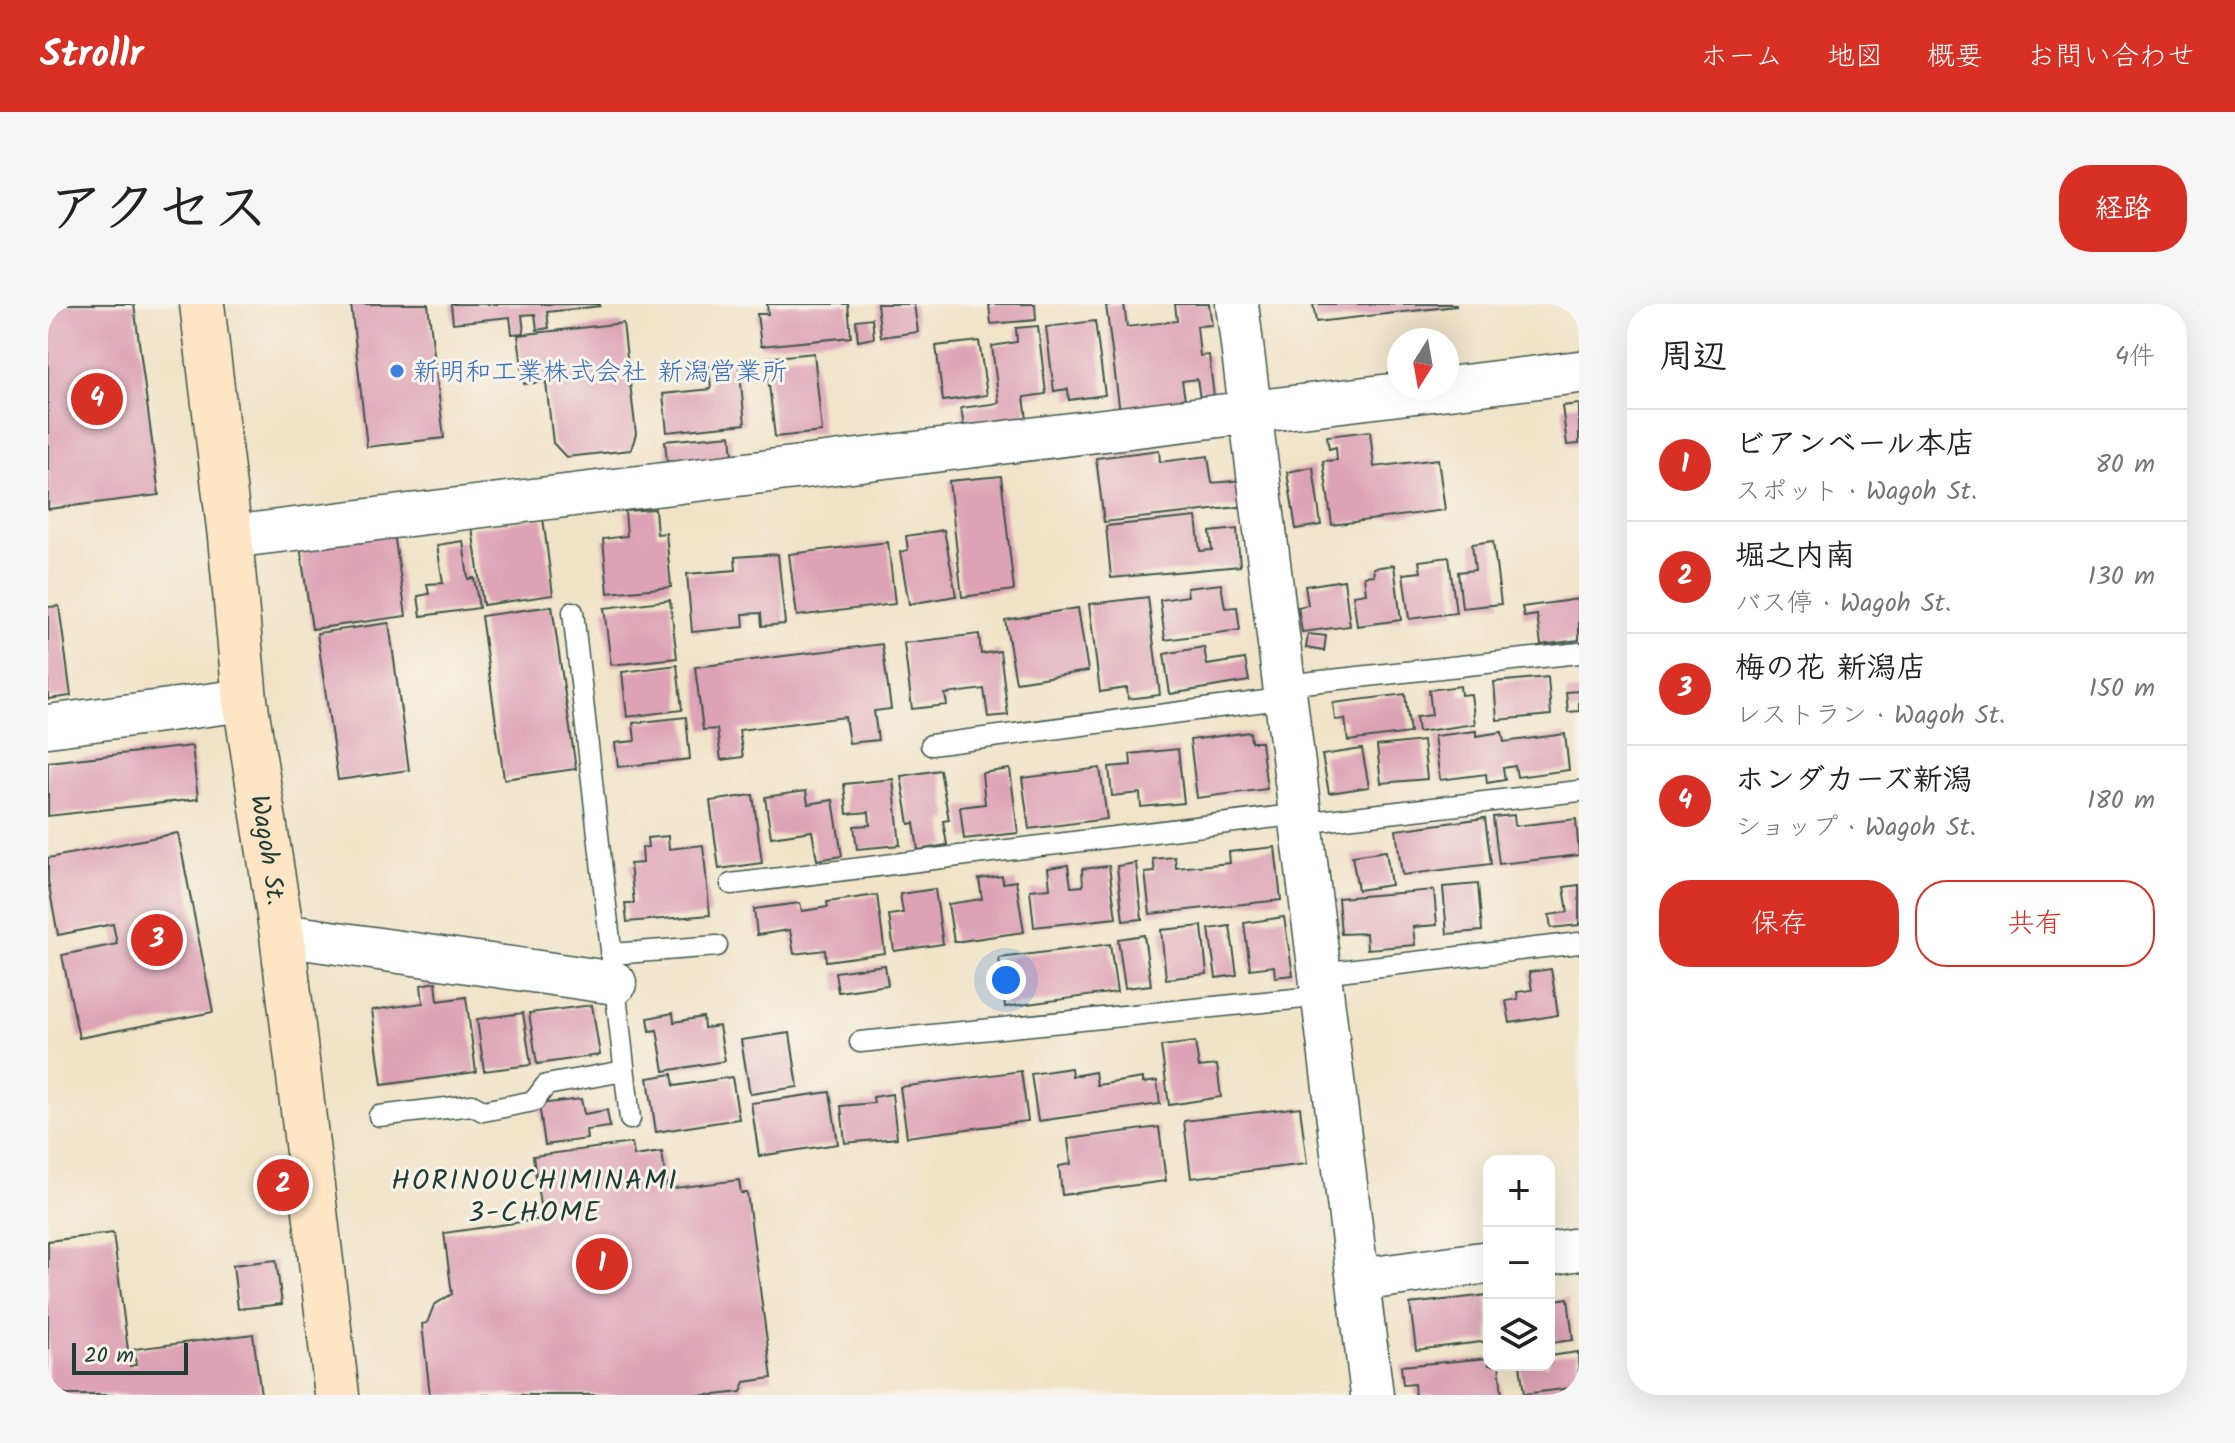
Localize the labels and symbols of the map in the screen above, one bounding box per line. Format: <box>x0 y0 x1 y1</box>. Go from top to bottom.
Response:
north arrow <box>1387 328 1459 400</box>
place label: 新明和工業株式会社 新潟営業所 <box>413 352 787 394</box>
marker: 新明和工業株式会社 新潟営業所 <box>388 362 406 380</box>
pin: 4 <box>71 369 123 429</box>
street label: Wagoh St. <box>237 792 296 908</box>
pin: 3 <box>131 910 183 970</box>
your location <box>986 960 1026 1000</box>
pin: 2 <box>257 1155 309 1215</box>
district label: HORINOUCHIMINAMI 3-CHOME <box>391 1159 679 1236</box>
pin: 1 <box>576 1234 628 1294</box>
scale bar <box>72 1339 188 1375</box>

